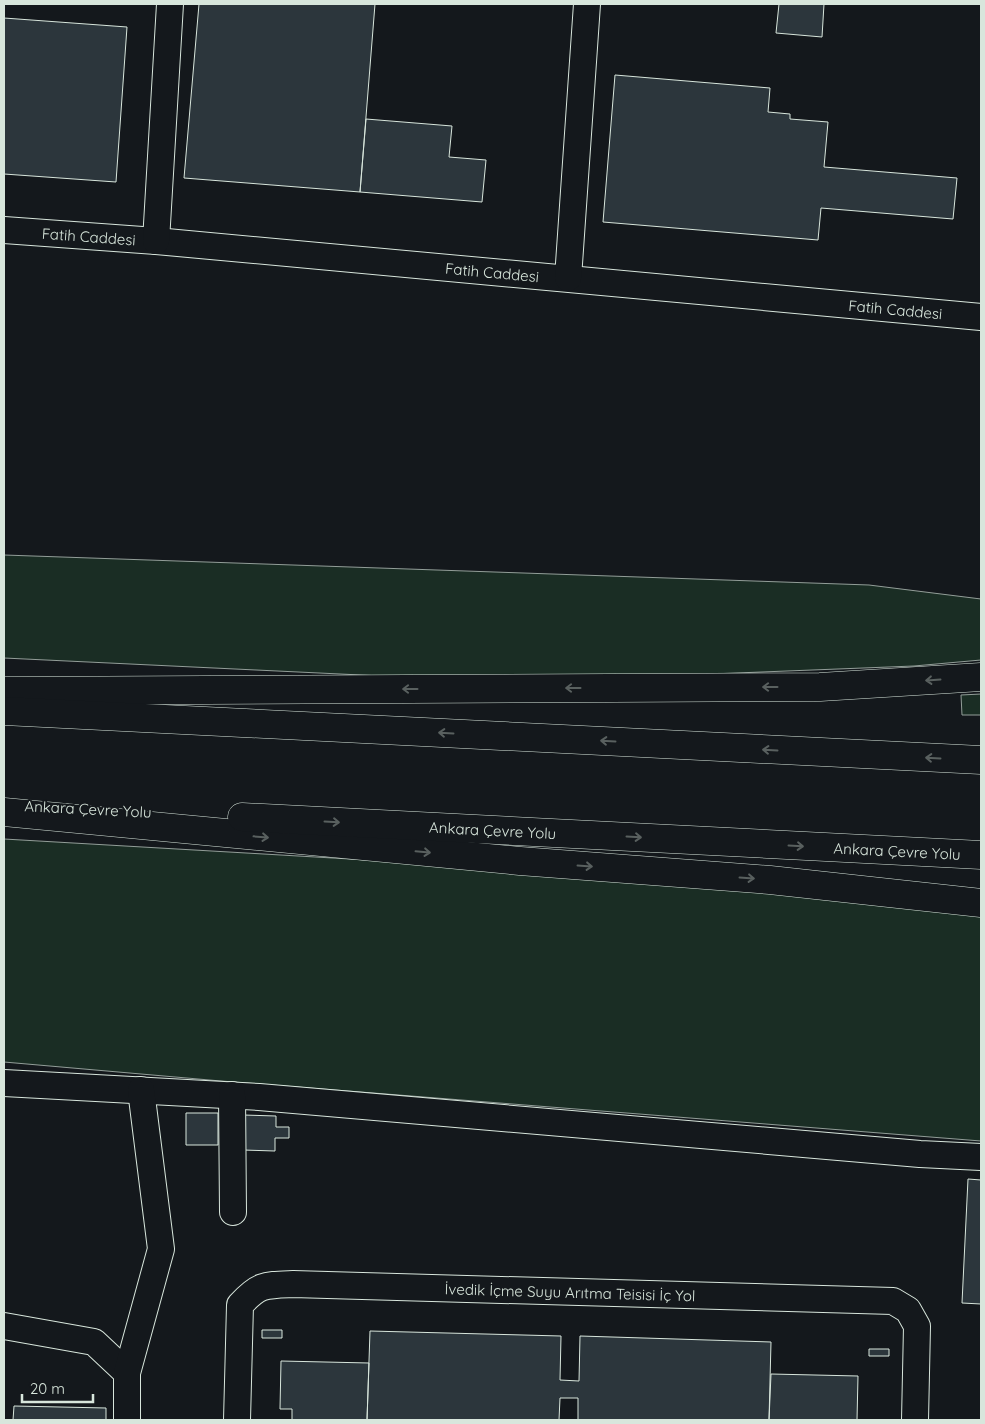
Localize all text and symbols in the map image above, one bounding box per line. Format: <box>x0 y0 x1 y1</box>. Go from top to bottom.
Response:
street label: Fatih Caddesi <box>41 223 136 249</box>
street label: Fatih Caddesi <box>444 258 540 286</box>
street label: Fatih Caddesi <box>848 295 943 323</box>
one-way arrow <box>925 675 941 684</box>
one-way arrow <box>763 682 779 692</box>
one-way arrow <box>565 683 582 693</box>
one-way arrow <box>403 684 419 694</box>
one-way arrow <box>438 729 454 738</box>
one-way arrow <box>600 737 616 746</box>
one-way arrow <box>763 745 779 754</box>
one-way arrow <box>925 753 941 762</box>
street label: Ankara Çevre Yolu <box>24 796 152 822</box>
one-way arrow <box>324 817 340 826</box>
street label: Ankara Çevre Yolu <box>429 817 557 843</box>
one-way arrow <box>253 832 269 842</box>
one-way arrow <box>626 833 642 842</box>
street label: Ankara Çevre Yolu <box>833 838 961 863</box>
one-way arrow <box>788 841 804 850</box>
one-way arrow <box>415 847 431 857</box>
one-way arrow <box>577 861 593 871</box>
one-way arrow <box>739 873 755 883</box>
street label: İvedik İçme Suyu Arıtma Teisisi İç Yol <box>444 1279 696 1305</box>
scale bar <box>22 1372 94 1404</box>
text: 20 m <box>30 1379 65 1398</box>

